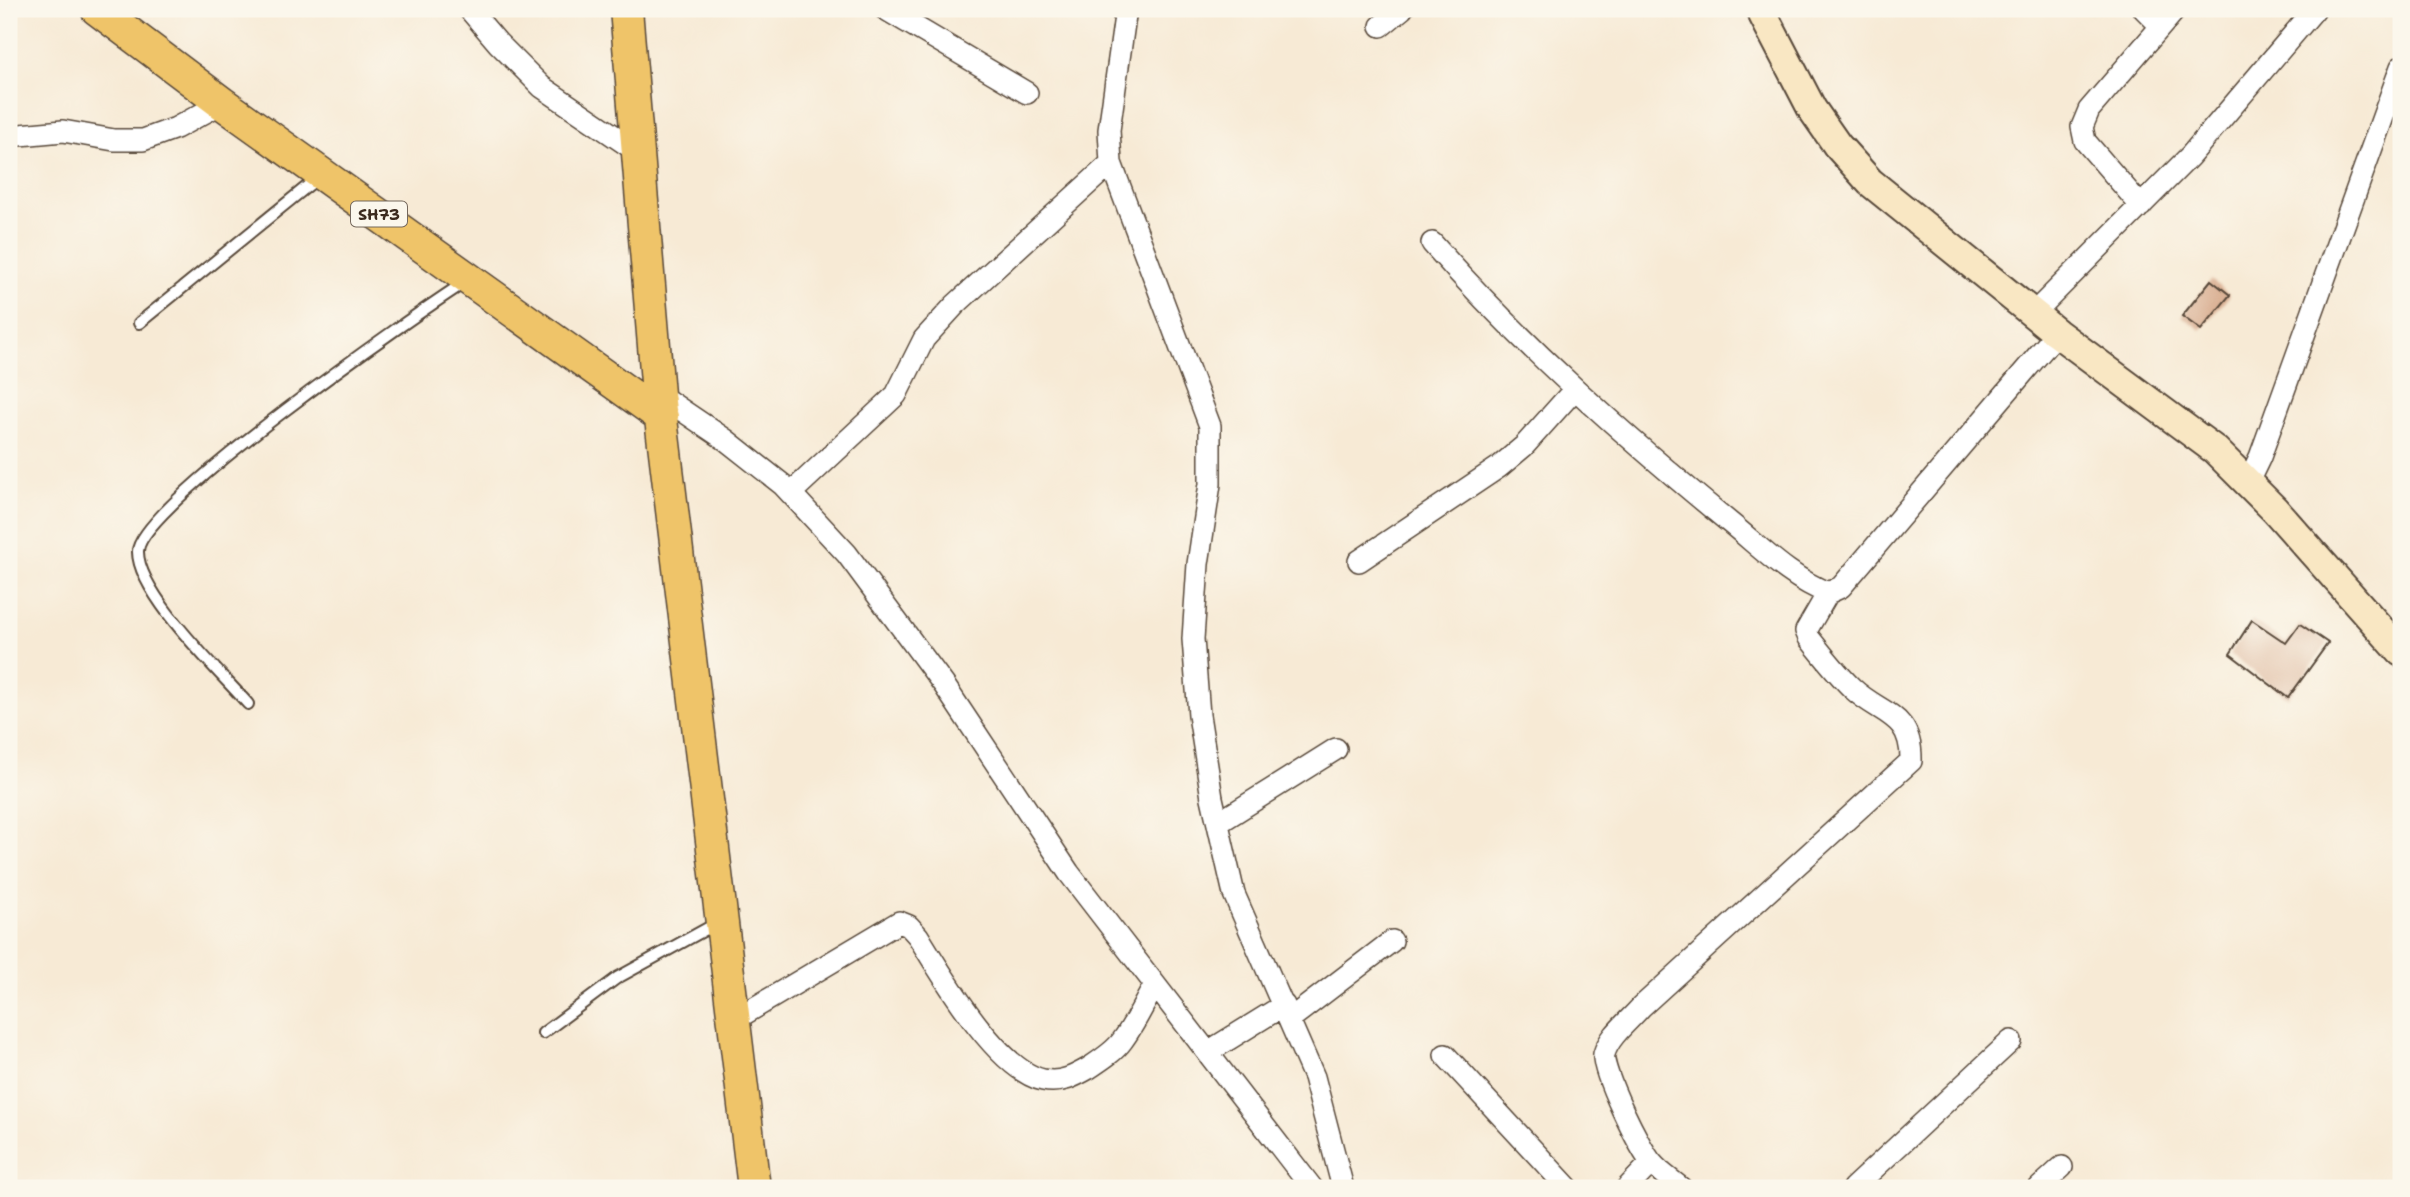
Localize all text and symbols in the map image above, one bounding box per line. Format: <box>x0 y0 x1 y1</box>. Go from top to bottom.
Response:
road number: SH73 <box>351 202 407 227</box>

